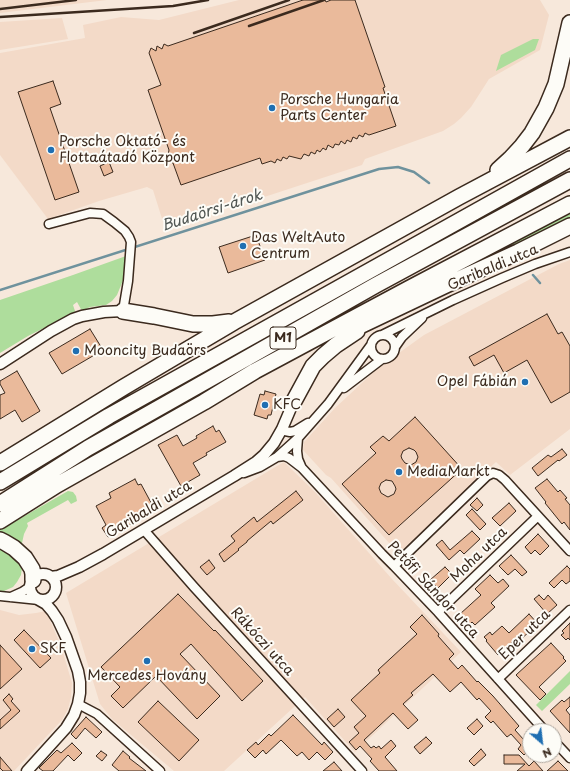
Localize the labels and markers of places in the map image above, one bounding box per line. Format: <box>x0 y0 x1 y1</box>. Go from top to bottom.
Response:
place label: Porsche Hungaria Parts Center <box>280 92 399 124</box>
marker: Porsche Hungaria Parts Center <box>267 103 277 113</box>
place label: Porsche Oktató- és Flottaátadó Központ <box>59 134 195 166</box>
marker: Porsche Oktató- és Flottaátadó Központ <box>46 145 56 155</box>
place label: Das WeltAuto Centrum <box>251 230 345 262</box>
marker: Das WeltAuto Centrum <box>238 241 248 251</box>
place label: Mooncity Budaörs <box>84 343 206 359</box>
marker: Mooncity Budaörs <box>71 346 81 356</box>
place label: Opel Fábián <box>437 374 517 390</box>
marker: Opel Fábián <box>520 377 530 387</box>
place label: KFC <box>273 397 301 413</box>
marker: KFC <box>260 400 270 410</box>
place label: MediaMarkt <box>407 464 490 480</box>
marker: MediaMarkt <box>394 467 404 477</box>
place label: SKF <box>40 641 66 657</box>
marker: SKF <box>27 644 37 654</box>
marker: Mercedes Hovány <box>142 656 152 666</box>
place label: Mercedes Hovány <box>87 668 207 684</box>

